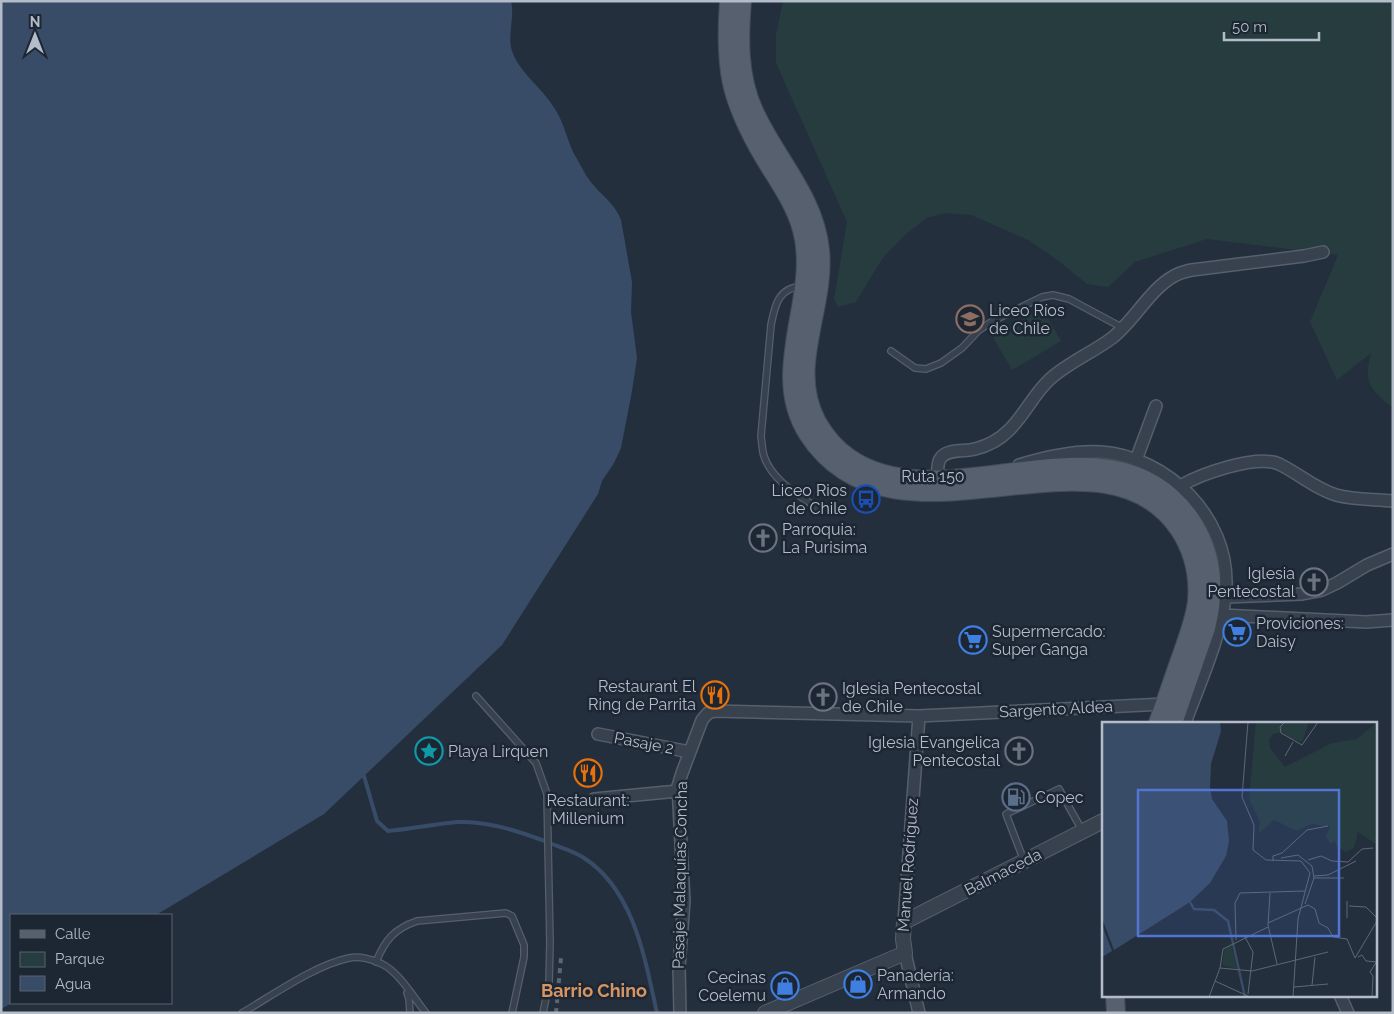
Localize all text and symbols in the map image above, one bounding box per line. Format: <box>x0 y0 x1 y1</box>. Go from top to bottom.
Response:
north arrow <box>10 10 60 60</box>
scale bar <box>1224 10 1319 42</box>
text: N <box>30 14 40 30</box>
text: 50 m <box>1232 18 1267 36</box>
place label: Liceo Ríos de Chile <box>989 301 1065 338</box>
school or university icon: Liceo Ríos de Chile <box>955 304 985 334</box>
street label: Ruta 150 <box>901 467 965 486</box>
place label: Liceo Rios de Chile <box>771 481 847 518</box>
bus stop icon: Liceo Rios de Chile <box>851 484 881 514</box>
place label: Parroquia: La Purisima <box>782 520 867 557</box>
church icon: Parroquia: La Purisima <box>748 523 778 553</box>
place label: Iglesia Pentecostal <box>1208 564 1296 601</box>
church icon: Iglesia Pentecostal <box>1299 567 1329 597</box>
place label: Proviciones: Daisy <box>1256 614 1344 651</box>
supermarket icon: Proviciones: Daisy <box>1222 617 1252 647</box>
place label: Supermercado: Super Ganga <box>992 622 1106 659</box>
supermarket icon: Supermercado: Super Ganga <box>958 625 988 655</box>
place label: Restaurant El Ring de Parrita <box>588 677 697 714</box>
place label: Iglesia Pentecostal de Chile <box>842 679 982 716</box>
restaurant icon: Restaurant El Ring de Parrita <box>700 680 730 710</box>
church icon: Iglesia Pentecostal de Chile <box>808 682 838 712</box>
street label: Sargento Aldea <box>999 697 1113 721</box>
inset map <box>1102 722 1376 996</box>
street label: Pasaje 2 <box>613 728 675 758</box>
place label: Iglesia Evangelica Pentecostal <box>868 733 1001 770</box>
place icon: Playa Lirquen <box>414 736 444 766</box>
church icon: Iglesia Evangelica Pentecostal <box>1004 736 1034 766</box>
place label: Playa Lirquen <box>448 742 548 761</box>
restaurant icon: Restaurant: Millenium <box>573 758 603 788</box>
street label: Pasaje Malaquías Concha <box>669 781 691 969</box>
fuel station icon: Copec <box>1001 782 1031 812</box>
place label: Copec <box>1035 788 1084 807</box>
place label: Restaurant: Millenium <box>547 791 629 828</box>
street label: Manuel Rodríguez <box>894 797 922 933</box>
street label: Balmaceda <box>961 844 1045 900</box>
legend <box>10 914 172 1004</box>
text: Calle <box>55 925 91 943</box>
text: Parque <box>55 950 105 968</box>
place label: Panadería: Armando <box>877 966 954 1003</box>
place label: Cecinas Coelemu <box>698 968 766 1005</box>
shop icon: Panadería: Armando <box>843 969 873 999</box>
shop icon: Cecinas Coelemu <box>770 971 800 1001</box>
text: Agua <box>55 975 91 993</box>
district label: Barrio Chino <box>541 980 647 1001</box>

